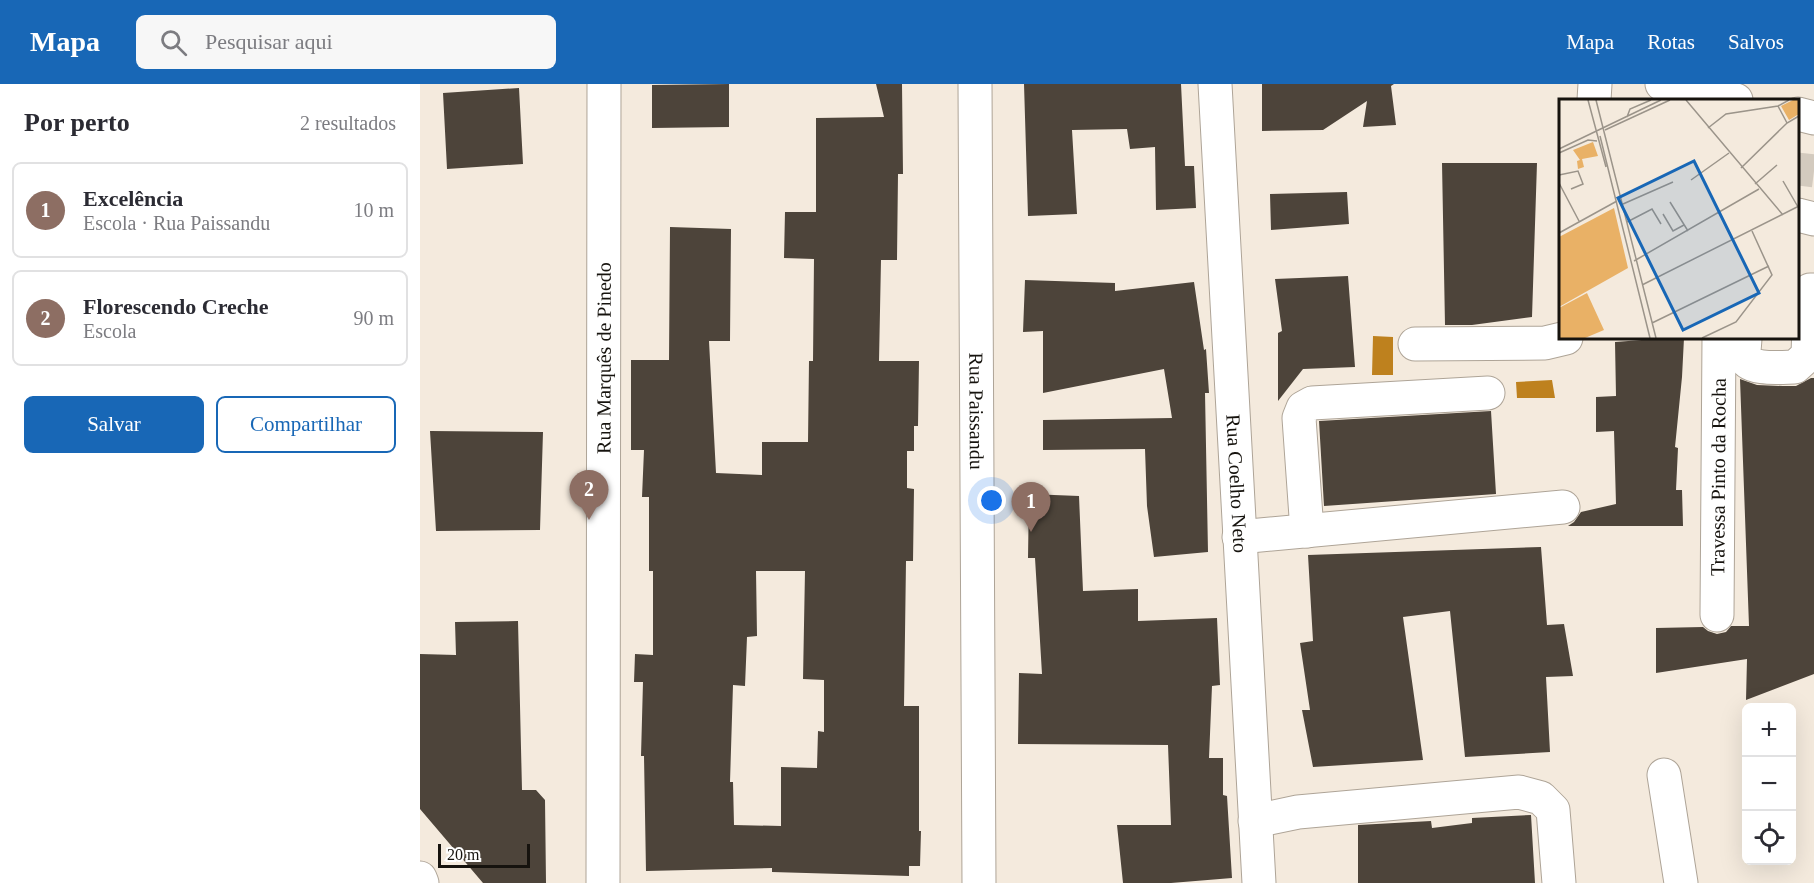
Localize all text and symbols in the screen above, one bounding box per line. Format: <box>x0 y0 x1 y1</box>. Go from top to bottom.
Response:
search box <box>136 15 556 69</box>
text: Mapa <box>30 26 100 57</box>
icon: search <box>157 26 190 59</box>
text: Pesquisar aqui <box>205 29 333 54</box>
text: Mapa <box>1566 30 1614 54</box>
text: Rotas <box>1647 30 1695 54</box>
text: Salvos <box>1728 30 1784 54</box>
inset map <box>1559 99 1799 339</box>
text: Por perto <box>24 108 130 137</box>
text: 2 resultados <box>300 112 396 134</box>
text: Excelência <box>83 186 183 211</box>
text: 1 <box>41 199 51 221</box>
text: 10 m <box>353 199 394 221</box>
text: Escola · Rua Paissandu <box>83 212 270 234</box>
street label: Rua Marquês de Pinedo <box>593 262 616 454</box>
text: Florescendo Creche <box>83 294 269 319</box>
text: 2 <box>41 307 51 329</box>
text: 90 m <box>353 307 394 329</box>
text: Escola <box>83 320 136 342</box>
street label: Rua Paissandu <box>965 352 988 470</box>
street label: Travessa Pinto da Rocha <box>1706 378 1730 576</box>
button: Salvar <box>24 396 204 453</box>
button: Compartilhar <box>216 396 396 453</box>
street label: Rua Coelho Neto <box>1222 413 1252 553</box>
pin: 2 <box>570 470 608 520</box>
pin: 1 <box>1012 482 1050 532</box>
your location <box>977 486 1006 515</box>
map controls <box>1742 703 1796 865</box>
button: + <box>1742 703 1796 757</box>
button: − <box>1742 757 1796 811</box>
button: locate <box>1742 811 1796 865</box>
scale bar <box>438 841 530 868</box>
text: 20 m <box>447 846 479 863</box>

